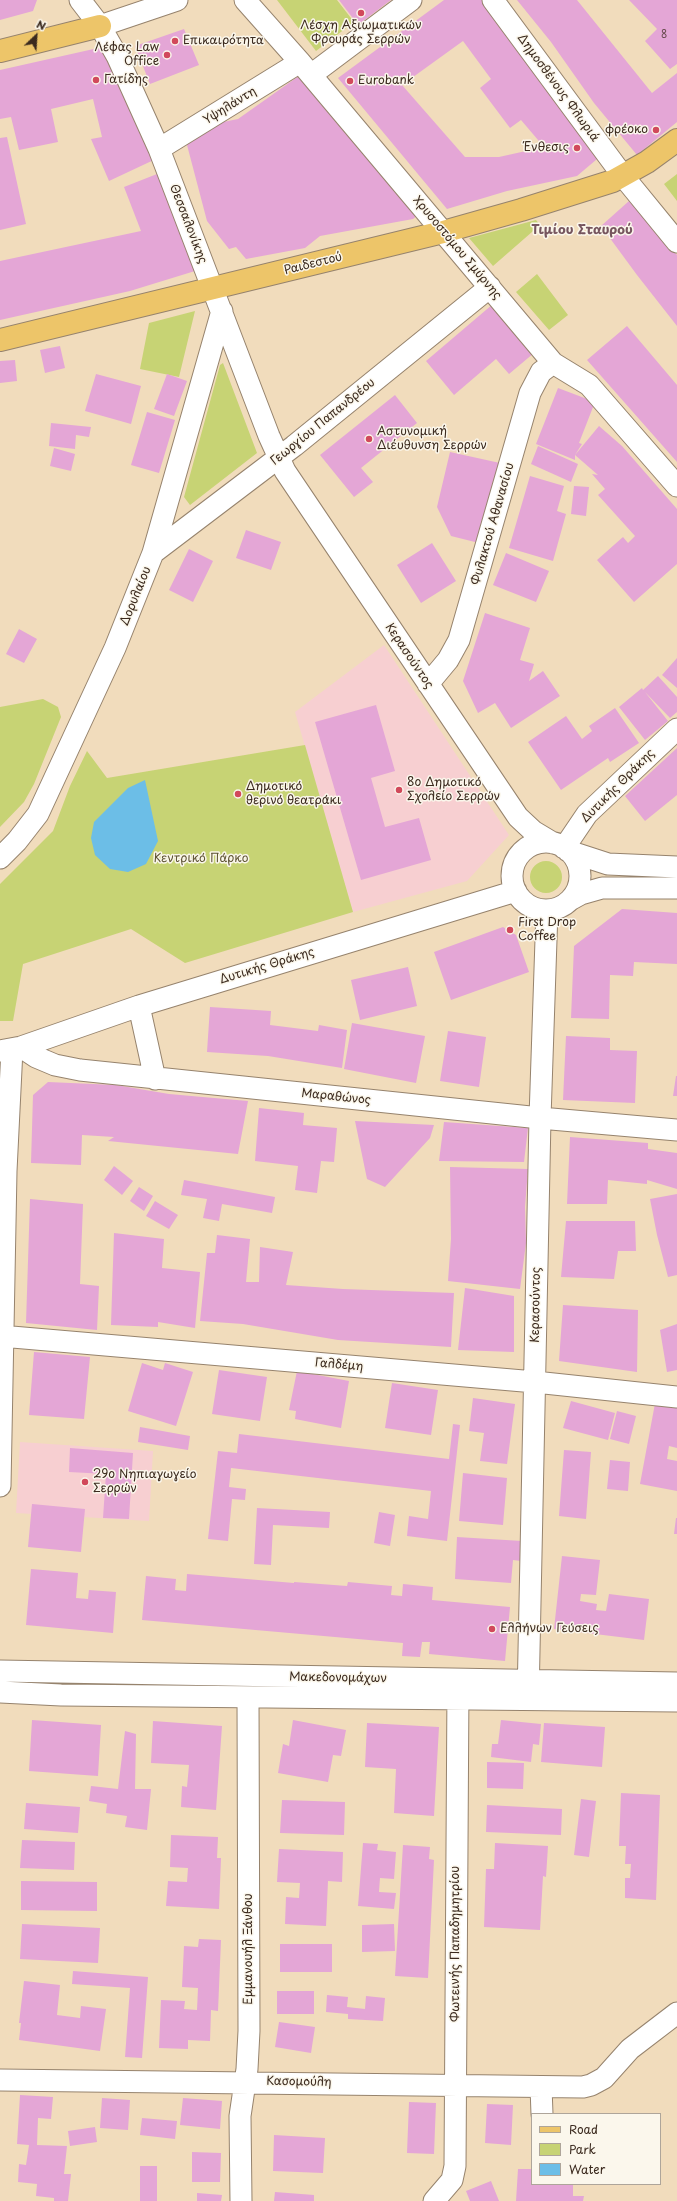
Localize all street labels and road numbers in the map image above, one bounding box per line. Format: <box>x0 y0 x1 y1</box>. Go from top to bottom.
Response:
street label: Δημοσθένους Φλωριά <box>514 31 602 145</box>
street label: Υψηλάντη <box>201 84 259 128</box>
street label: Θεσσαλονίκης <box>166 182 210 266</box>
street label: Χρυσοστόμου Σμύρνης <box>410 193 504 303</box>
street label: Ραιδεστού <box>282 250 344 278</box>
street label: Γεωργίου Παπανδρέου <box>268 375 378 469</box>
street label: Φυλακτού Αθανασίου <box>469 461 517 587</box>
street label: Δορυλαίου <box>118 564 154 628</box>
street label: Κερασούντος <box>382 621 436 691</box>
street label: Δυτικής Θράκης <box>578 746 658 826</box>
street label: Δυτικής Θράκης <box>218 945 316 987</box>
street label: Μαραθώνος <box>301 1086 371 1108</box>
street label: Κερασούντος <box>528 1267 544 1343</box>
street label: Γαλδέμη <box>314 1356 364 1374</box>
street label: Μακεδονομάχων <box>289 1670 387 1686</box>
street label: Φωτεινής Παπαδημητρίου <box>449 1866 463 2022</box>
street label: Εμμανουήλ Ξάνθου <box>242 1893 256 2005</box>
street label: Κασομούλη <box>266 2074 332 2090</box>

